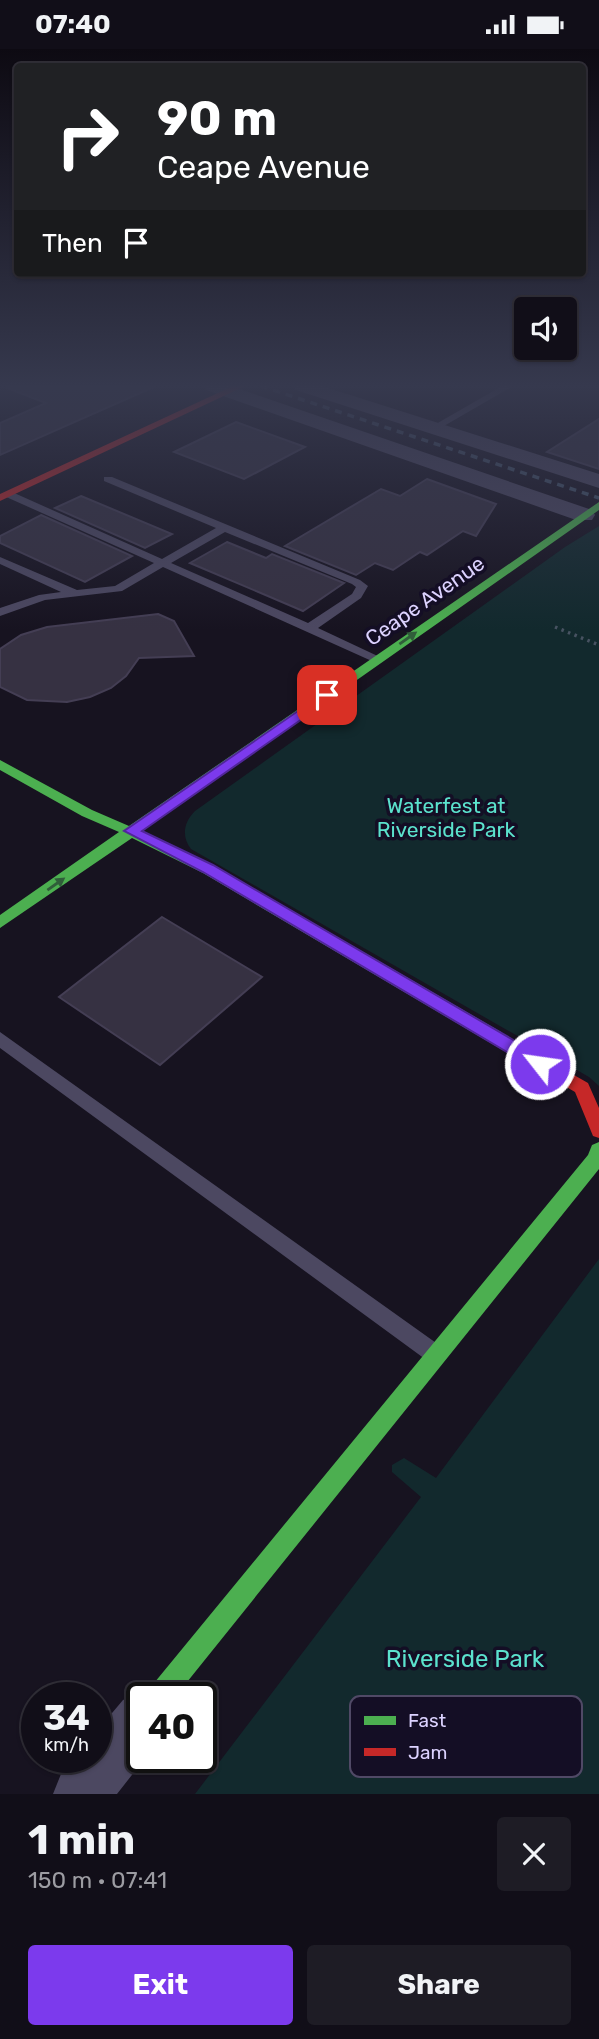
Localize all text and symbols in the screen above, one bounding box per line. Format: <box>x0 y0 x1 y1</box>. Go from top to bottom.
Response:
text: 07:40 <box>35 9 111 40</box>
text: 90 m <box>157 89 277 147</box>
icon: right <box>42 91 133 182</box>
text: Ceape Avenue <box>157 148 370 186</box>
icon: arrive <box>117 224 155 262</box>
text: Then <box>42 228 103 259</box>
map controls <box>514 297 577 360</box>
button: sound <box>514 297 577 360</box>
street label: Ceape Avenue <box>360 550 489 651</box>
one-way arrow <box>399 631 417 645</box>
pin <box>297 665 357 725</box>
icon: arrive <box>308 676 346 714</box>
park label: Waterfest at Riverside Park <box>377 793 516 842</box>
one-way arrow <box>47 877 65 891</box>
position arrow <box>503 1027 577 1101</box>
park label: Riverside Park <box>386 1645 545 1673</box>
speed limit sign: 40 <box>126 1682 217 1773</box>
legend <box>350 1696 582 1777</box>
text: 34 <box>43 1697 90 1739</box>
text: Fast <box>408 1709 447 1732</box>
text: km/h <box>44 1734 89 1756</box>
text: Jam <box>408 1741 447 1764</box>
text: 1 min <box>28 1815 135 1865</box>
button: close <box>497 1817 571 1891</box>
text: 150 m · 07:41 <box>28 1866 167 1894</box>
button: Exit <box>28 1945 293 2025</box>
button: Share <box>307 1945 571 2025</box>

